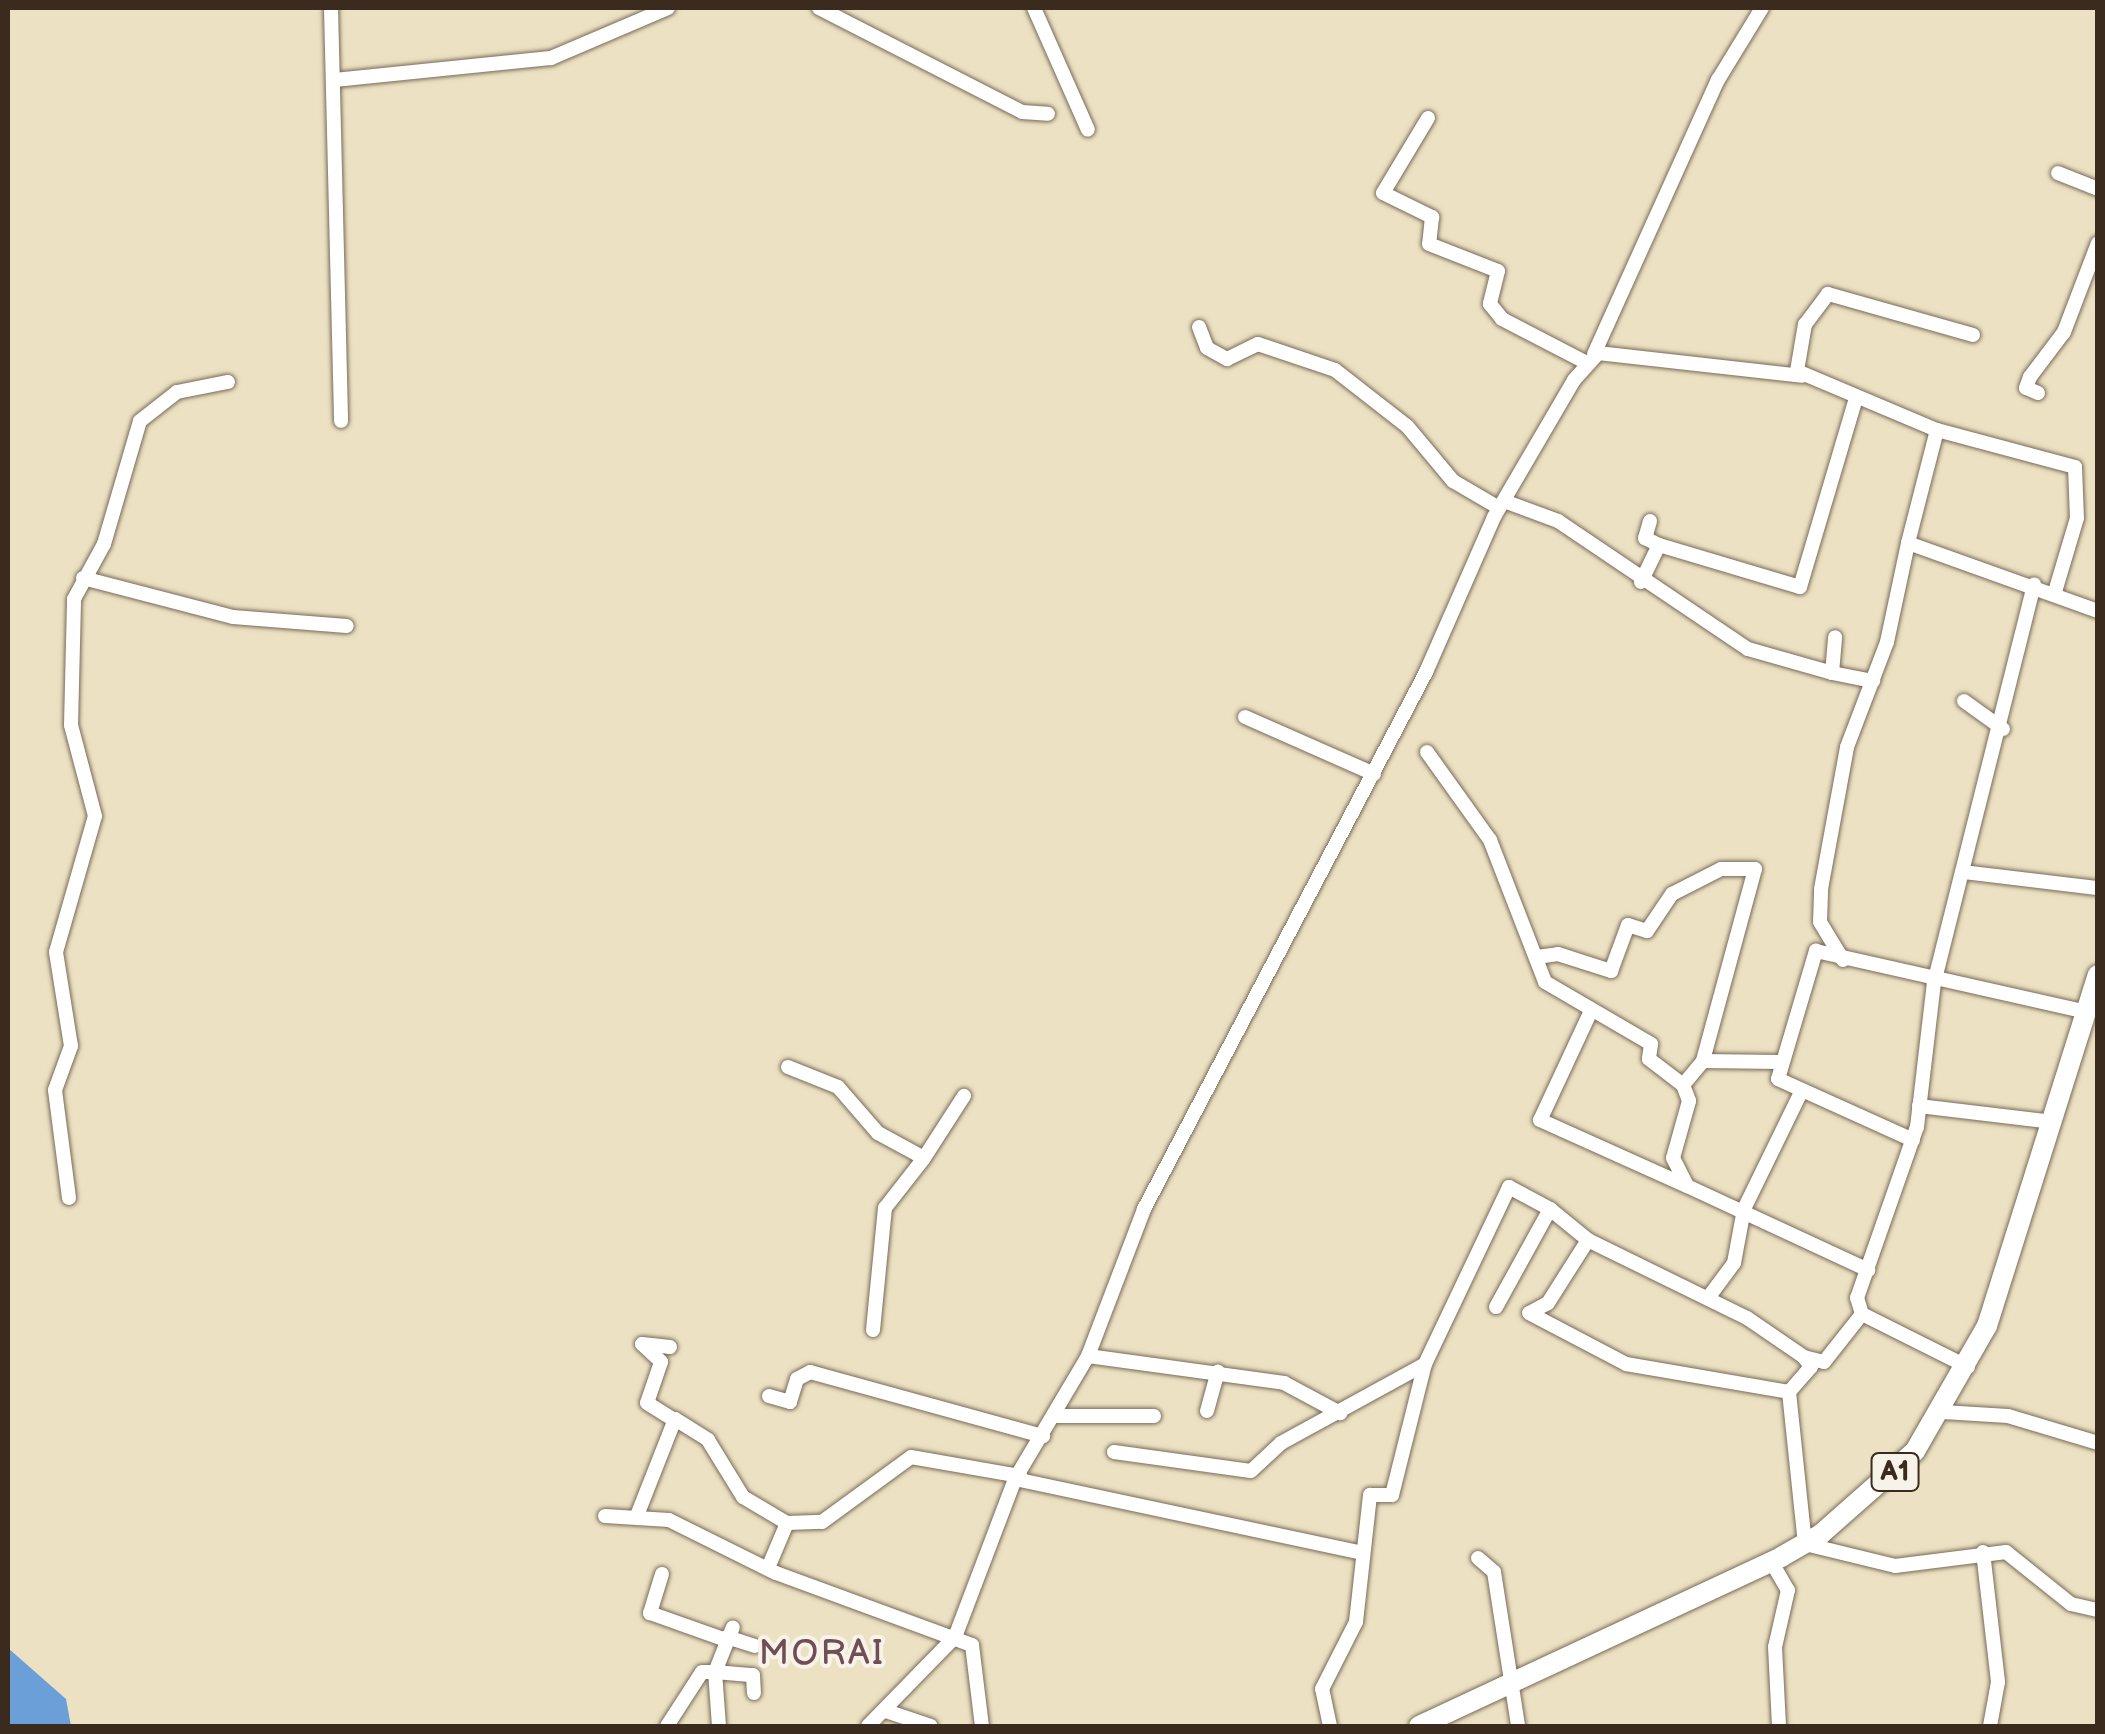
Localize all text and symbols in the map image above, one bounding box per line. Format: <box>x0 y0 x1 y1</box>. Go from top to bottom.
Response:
road number: A1 <box>1870 1449 1920 1495</box>
district label: MORAI <box>759 1633 885 1675</box>

